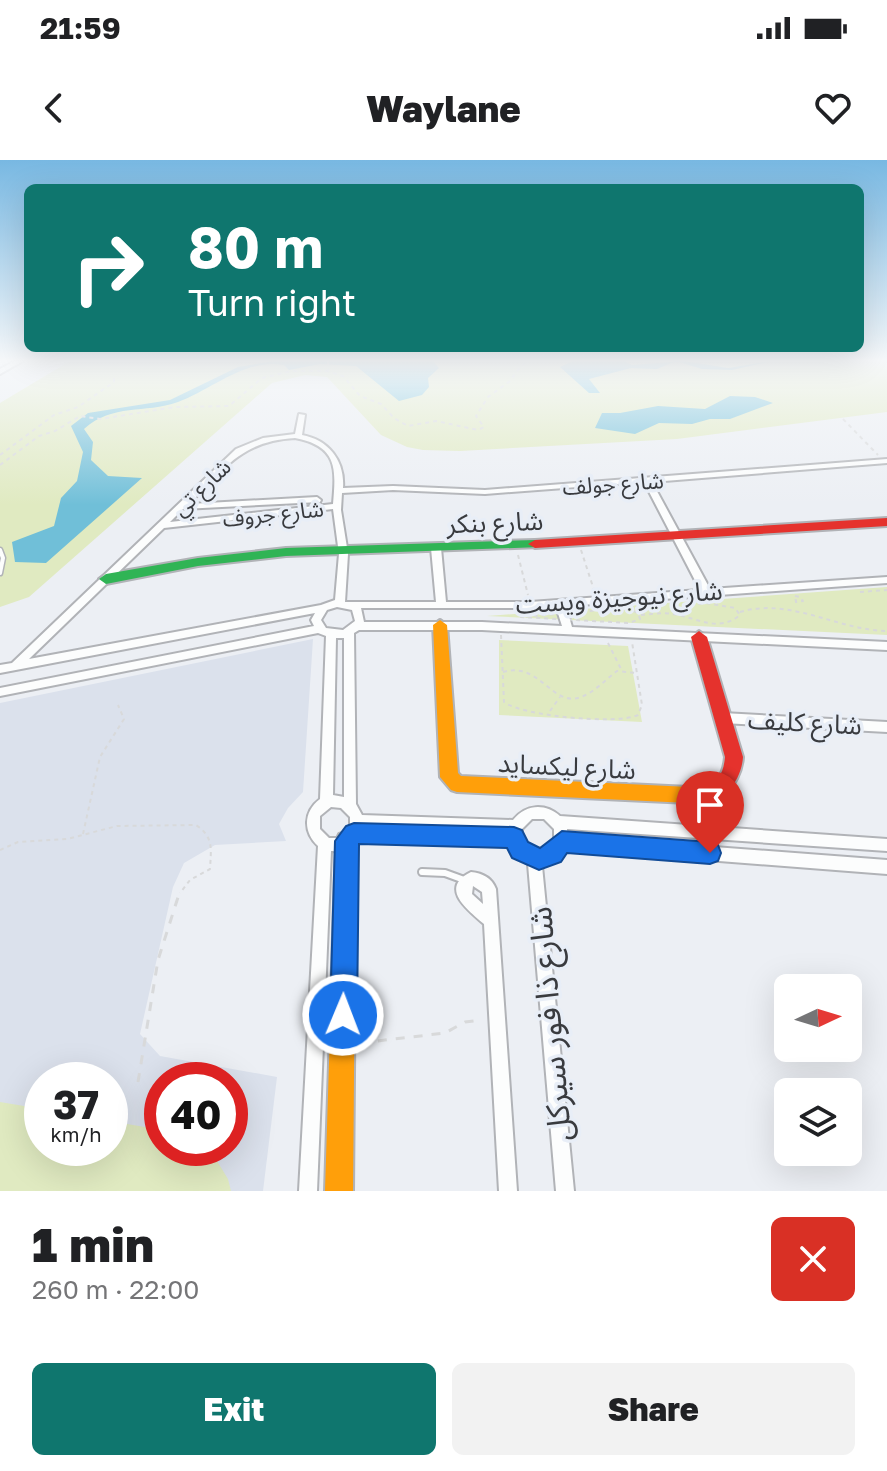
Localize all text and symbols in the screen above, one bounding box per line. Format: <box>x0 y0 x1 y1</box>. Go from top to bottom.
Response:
text: 21:59 <box>40 10 121 46</box>
icon: back <box>32 86 76 130</box>
icon: heart <box>811 86 855 130</box>
text: Waylane <box>366 87 521 130</box>
text: 80 m <box>188 213 323 280</box>
icon: right <box>56 216 160 320</box>
text: Turn right <box>188 281 356 324</box>
street label: شارع تي <box>166 453 239 524</box>
street label: شارع جولف <box>561 466 665 504</box>
street label: شارع جروف <box>221 494 325 536</box>
street label: شارع بنكر <box>445 505 544 543</box>
street label: شارع نيوجيزة ويست <box>514 574 724 624</box>
street label: شارع كليف <box>747 704 863 744</box>
street label: شارع ليكسايد <box>497 747 637 789</box>
pin <box>676 771 744 853</box>
icon: arrive <box>688 783 732 827</box>
street label: شارع ذا فور سيركل <box>520 905 584 1143</box>
position arrow <box>301 973 385 1057</box>
north arrow <box>774 974 862 1062</box>
map controls <box>774 974 862 1166</box>
speed limit sign: 40 <box>144 1062 248 1166</box>
button: layers <box>774 1078 862 1166</box>
text: 37 <box>53 1080 99 1128</box>
text: km/h <box>51 1122 101 1146</box>
text: 1 min <box>32 1215 154 1273</box>
button: close <box>771 1217 855 1301</box>
text: 260 m · 22:00 <box>32 1274 199 1305</box>
button: Exit <box>32 1363 436 1455</box>
button: Share <box>452 1363 855 1455</box>

